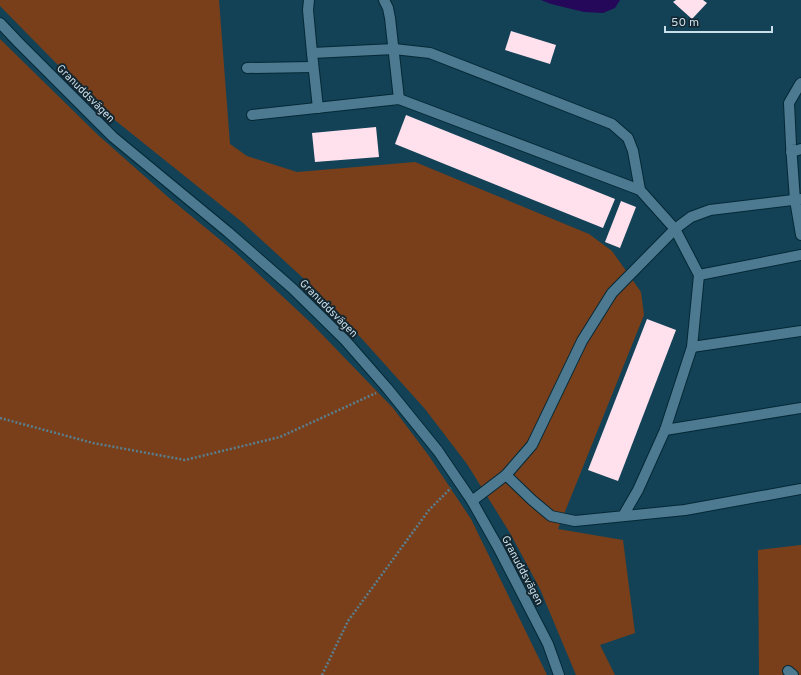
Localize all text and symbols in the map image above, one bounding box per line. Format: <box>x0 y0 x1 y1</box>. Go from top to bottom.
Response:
scale bar <box>665 8 772 34</box>
text: 50 m <box>671 15 699 31</box>
street label: Granuddsvägen <box>53 62 117 126</box>
street label: Granuddsvägen <box>296 277 360 341</box>
street label: Granuddsvägen <box>498 533 546 608</box>

